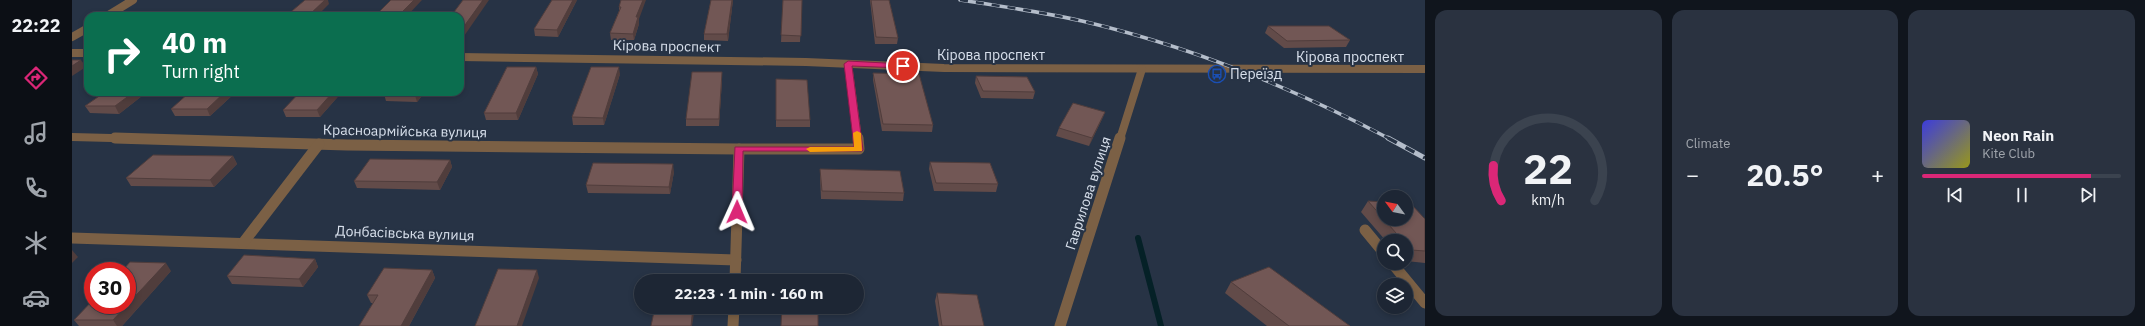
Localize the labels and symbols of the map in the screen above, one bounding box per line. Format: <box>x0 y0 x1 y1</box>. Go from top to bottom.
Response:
street label: Кірова проспект <box>613 36 722 56</box>
street label: Кірова проспект <box>937 46 1045 64</box>
street label: Кірова проспект <box>1296 48 1404 66</box>
pin <box>886 49 920 83</box>
bus stop icon: Переїзд <box>1207 64 1227 84</box>
place label: Переїзд <box>1230 65 1282 83</box>
street label: Красноармійська вулиця <box>323 121 487 141</box>
street label: Гаврилова вулиця <box>1061 134 1115 252</box>
north arrow <box>1377 190 1413 226</box>
position arrow <box>716 191 758 233</box>
street label: Донбасівська вулиця <box>335 222 475 244</box>
speed limit sign: 30 <box>84 262 136 314</box>

